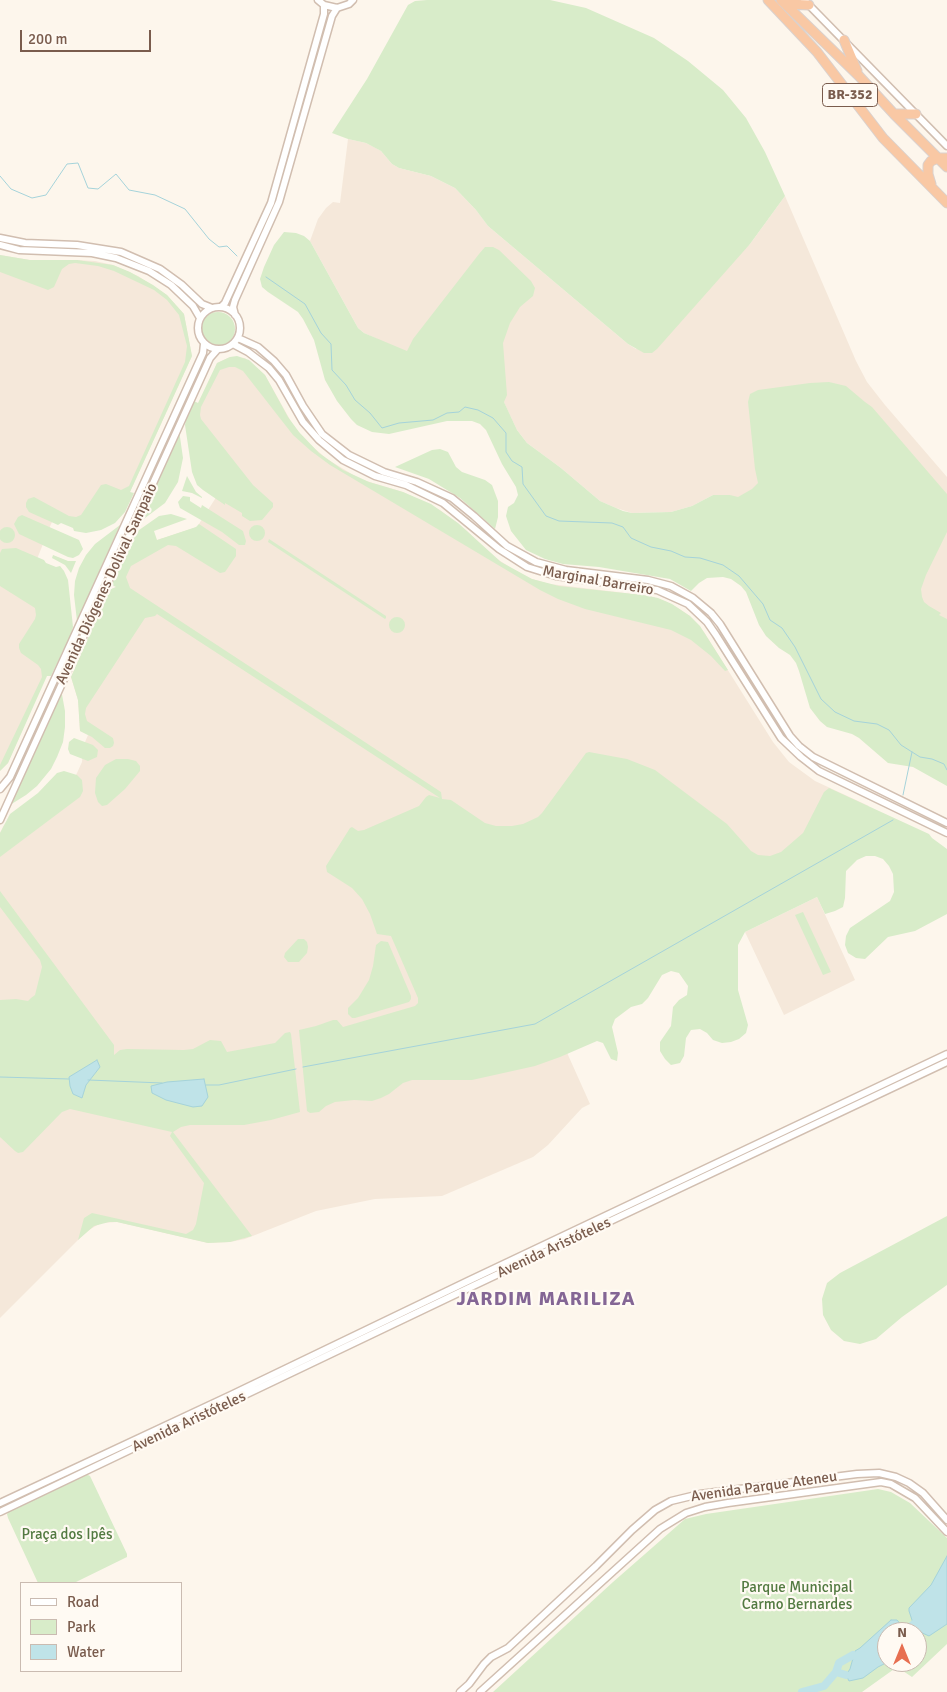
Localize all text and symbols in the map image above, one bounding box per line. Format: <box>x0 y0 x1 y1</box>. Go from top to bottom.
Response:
scale bar <box>22 20 154 52</box>
text: 200 m <box>28 30 68 48</box>
road number: BR-352 <box>822 84 878 106</box>
street label: Avenida Diógenes Dolival Sampaio <box>52 481 162 687</box>
street label: Marginal Barreiro <box>541 562 655 600</box>
street label: Avenida Aristóteles <box>494 1214 614 1282</box>
district label: JARDIM MARILIZA <box>455 1288 637 1312</box>
street label: Avenida Aristóteles <box>129 1388 249 1456</box>
street label: Avenida Parque Ateneu <box>690 1468 838 1506</box>
park label: Praça dos Ipês <box>21 1526 113 1544</box>
park label: Parque Municipal Carmo Bernardes <box>741 1579 853 1614</box>
legend <box>20 1582 182 1672</box>
text: Road <box>67 1593 99 1611</box>
text: Park <box>67 1618 96 1636</box>
north arrow <box>877 1622 927 1672</box>
text: N <box>897 1624 907 1641</box>
text: Water <box>67 1643 105 1661</box>

